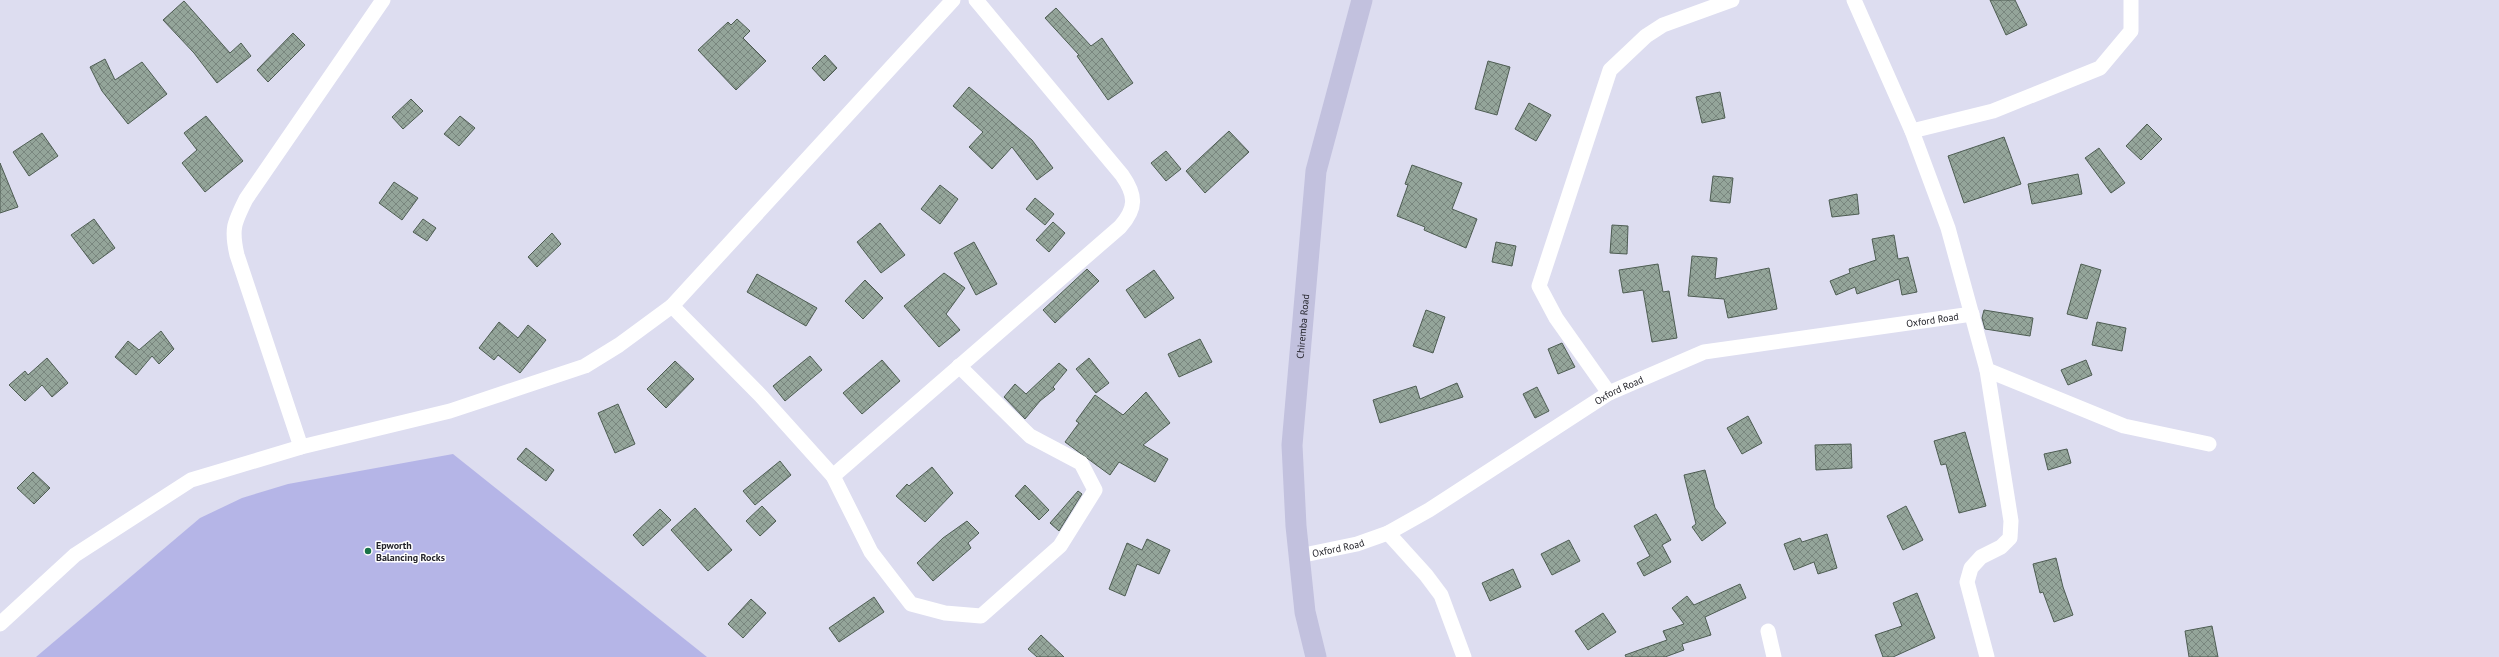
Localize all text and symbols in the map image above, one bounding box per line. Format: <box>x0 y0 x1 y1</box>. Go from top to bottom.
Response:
street label: Chiremba Road <box>1294 294 1312 359</box>
street label: Oxford Road <box>1905 310 1960 330</box>
street label: Oxford Road <box>1592 373 1645 408</box>
street label: Oxford Road <box>1311 536 1366 560</box>
place label: Epworth Balancing Rocks <box>376 539 445 564</box>
marker: Epworth Balancing Rocks <box>363 546 373 556</box>

